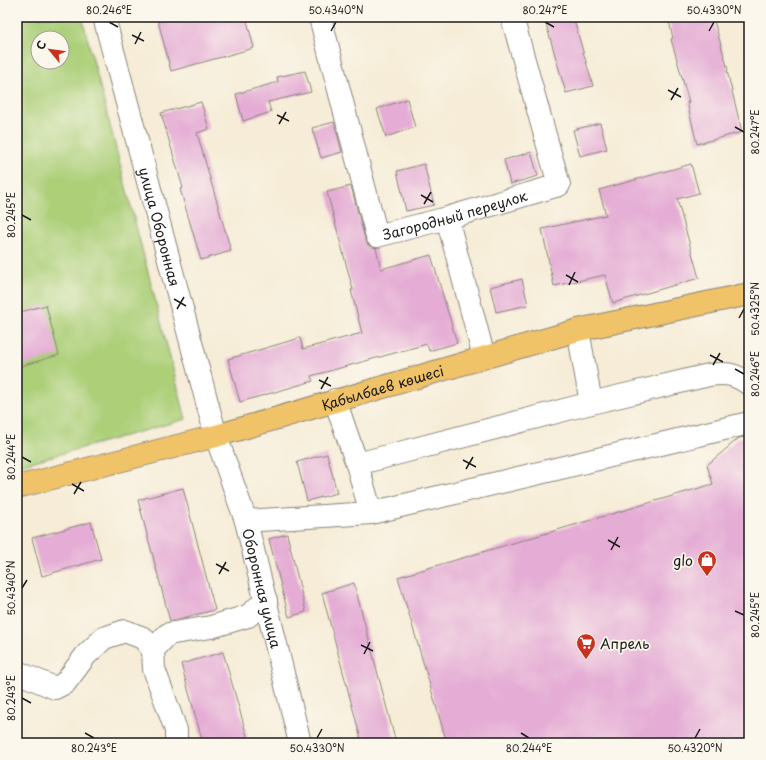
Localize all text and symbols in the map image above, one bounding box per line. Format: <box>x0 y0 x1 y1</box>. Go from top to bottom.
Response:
text: 80.246°E <box>86 2 132 17</box>
text: 50.4340°N <box>308 2 364 17</box>
text: 80.247°E <box>522 2 568 17</box>
text: 50.4330°N <box>687 2 742 17</box>
north arrow <box>30 30 70 70</box>
text: С <box>31 37 50 53</box>
text: 80.247°E <box>747 109 762 155</box>
street label: улица Оборонная <box>134 165 186 289</box>
street label: Загородный переулок <box>380 184 530 245</box>
text: 80.245°E <box>3 192 18 238</box>
text: 50.4325°N <box>747 282 762 336</box>
text: 80.246°E <box>747 351 762 397</box>
street label: Қабылбаев көшесі <box>319 359 446 415</box>
text: 80.244°E <box>3 434 18 480</box>
street label: Оборонная улица <box>238 526 287 650</box>
shop icon: glo <box>696 549 718 577</box>
place label: glo <box>673 550 693 571</box>
text: 50.4340°N <box>3 560 18 616</box>
text: 80.245°E <box>747 592 762 638</box>
supermarket icon: Апрель <box>575 632 597 660</box>
place label: Апрель <box>600 633 649 654</box>
text: 80.243°E <box>3 675 18 721</box>
text: 80.243°E <box>71 740 117 755</box>
text: 50.4330°N <box>290 740 345 755</box>
text: 80.244°E <box>506 740 552 755</box>
text: 50.4320°N <box>667 740 723 755</box>

